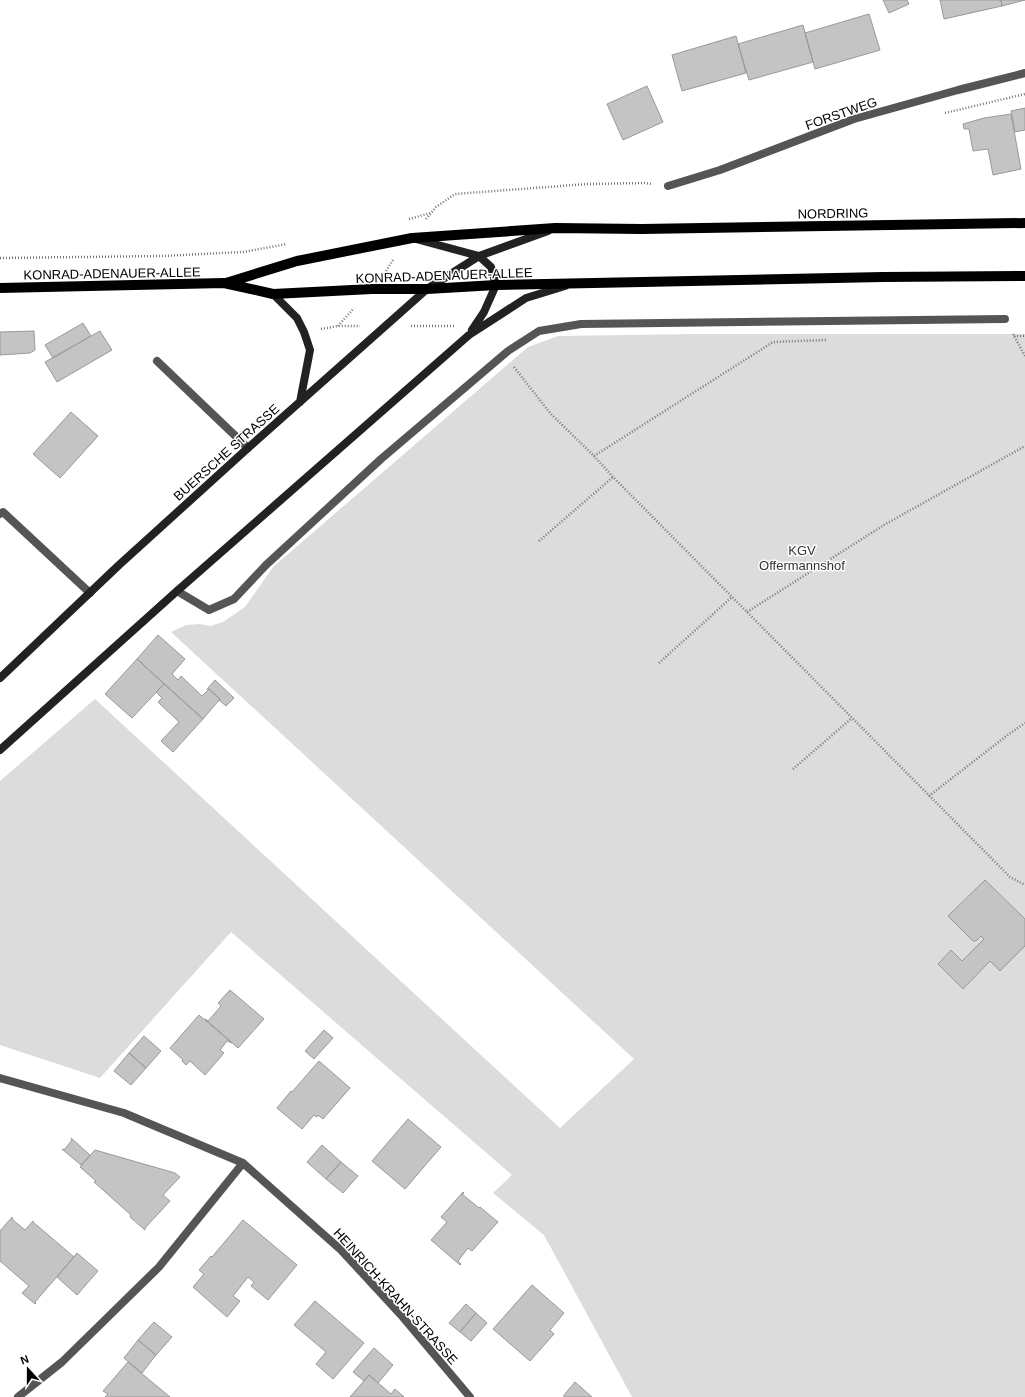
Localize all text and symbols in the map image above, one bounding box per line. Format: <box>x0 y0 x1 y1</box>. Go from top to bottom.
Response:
street label: FORSTWEG <box>803 94 879 133</box>
street label: NORDRING <box>797 205 869 222</box>
street label: KONRAD-ADENAUER-ALLEE <box>23 264 201 283</box>
street label: KONRAD-ADENAUER-ALLEE <box>355 265 533 286</box>
street label: BUERSCHE STRASSE <box>171 401 282 504</box>
park label: KGV Offermannshof <box>759 543 845 573</box>
street label: HEINRICH-KRAHN-STRASSE <box>331 1225 461 1368</box>
north arrow <box>8 1349 48 1389</box>
text: N <box>19 1353 30 1367</box>

